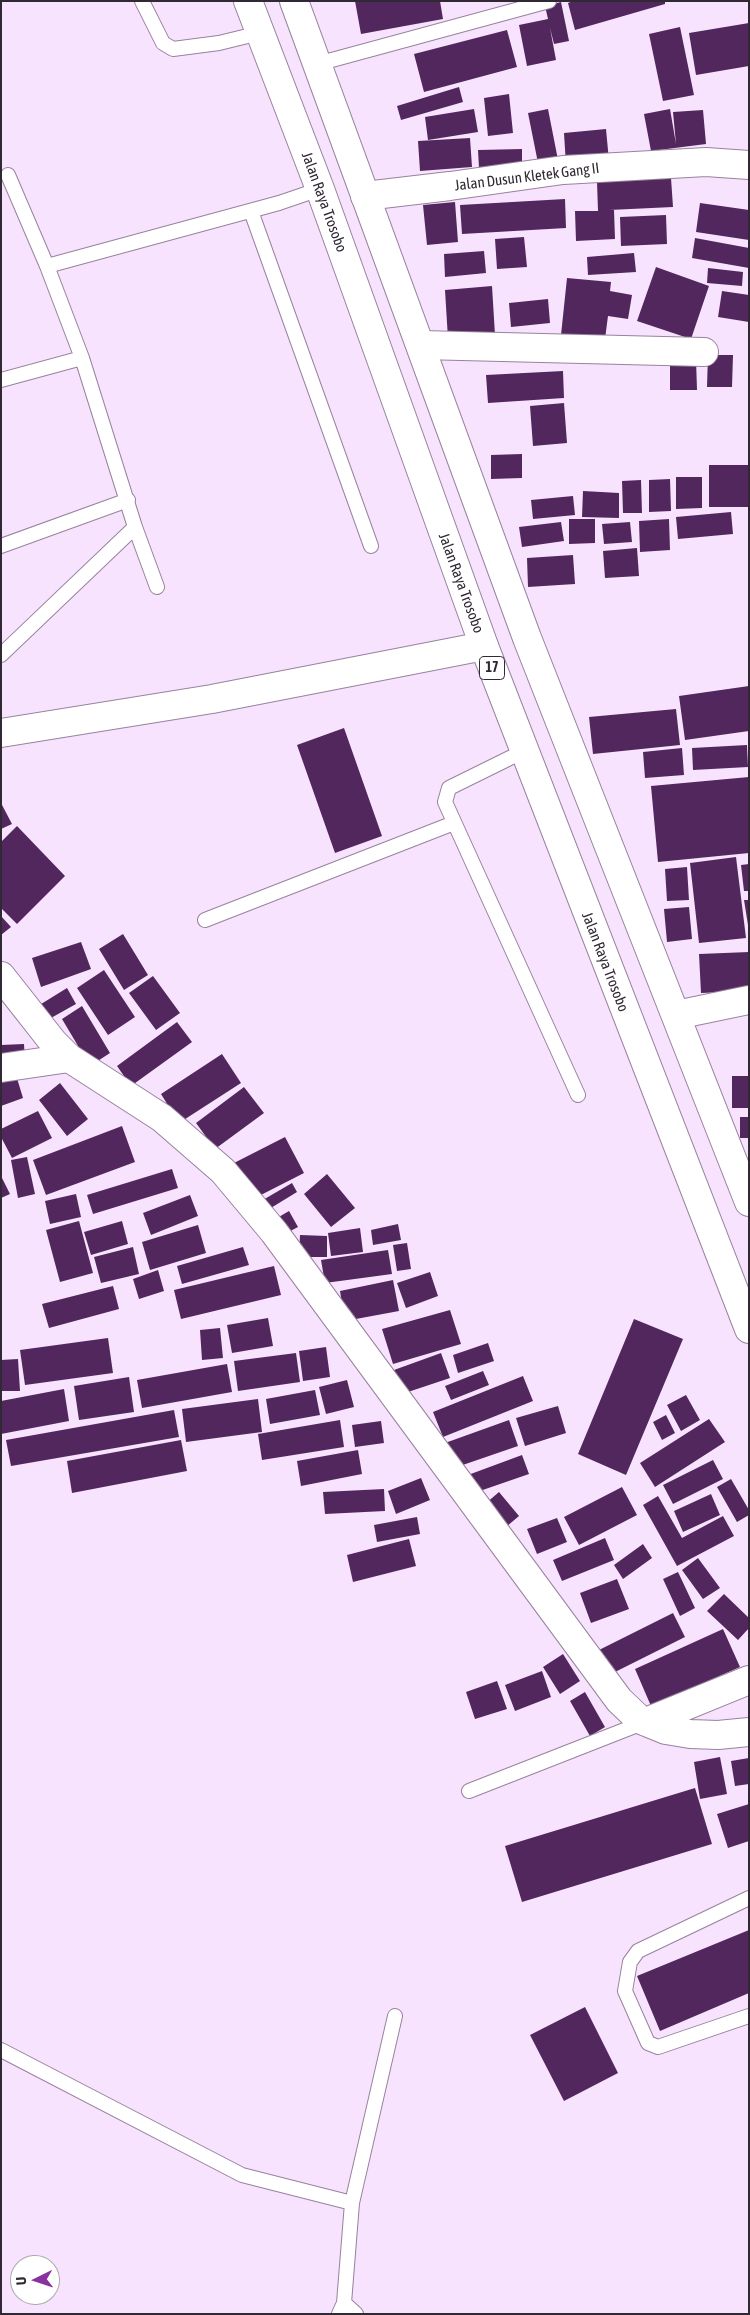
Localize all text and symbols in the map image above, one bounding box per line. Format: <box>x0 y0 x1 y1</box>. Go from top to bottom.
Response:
street label: Jalan Raya Trosobo <box>298 149 350 255</box>
street label: Jalan Dusun Kletek Gang II <box>454 159 600 195</box>
street label: Jalan Raya Trosobo <box>435 530 487 636</box>
road number: 17 <box>480 656 504 680</box>
street label: Jalan Raya Trosobo <box>578 910 632 1014</box>
north arrow <box>10 2255 60 2305</box>
text: U <box>13 2276 29 2286</box>

